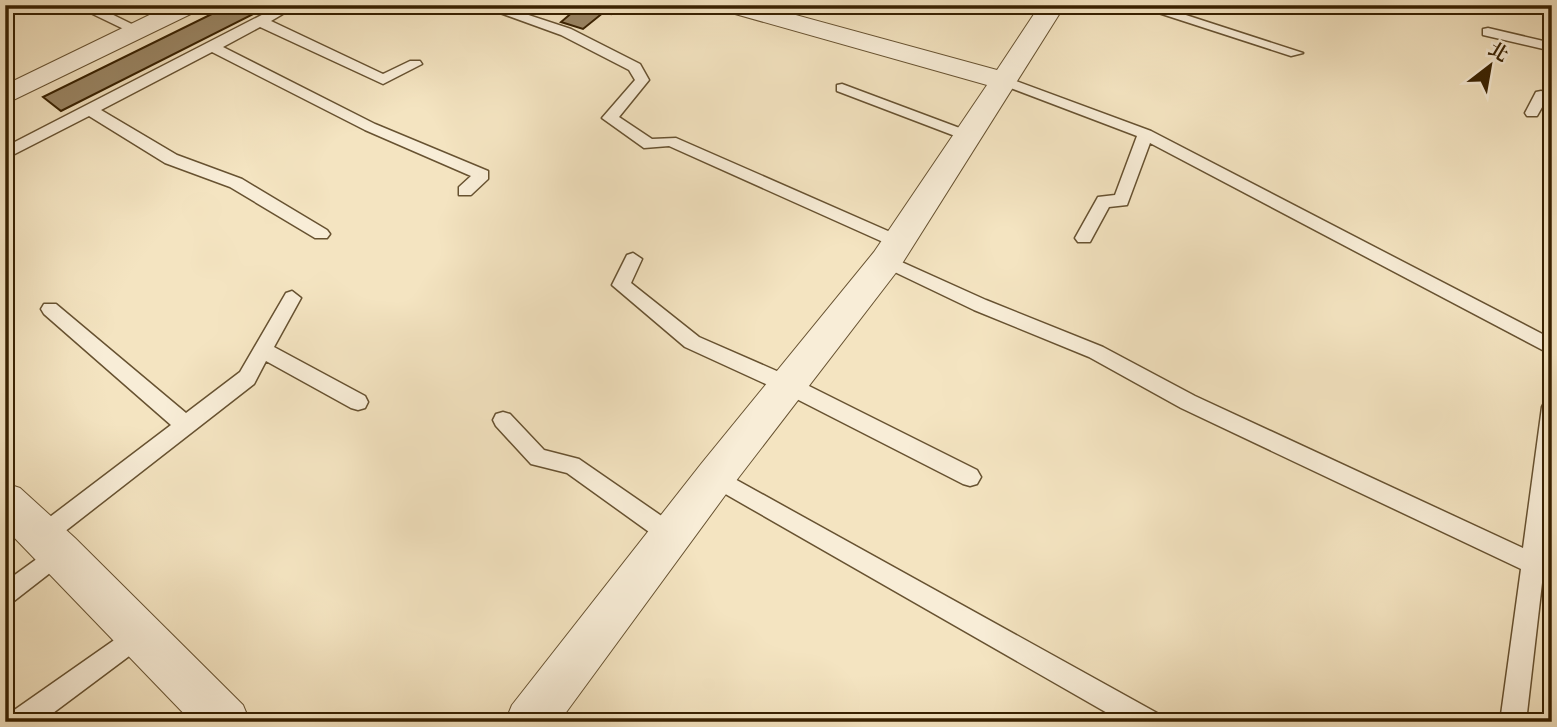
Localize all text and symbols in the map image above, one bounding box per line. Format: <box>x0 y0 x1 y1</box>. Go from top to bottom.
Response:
north arrow <box>1456 32 1526 102</box>
text: 北 <box>1483 35 1514 68</box>

